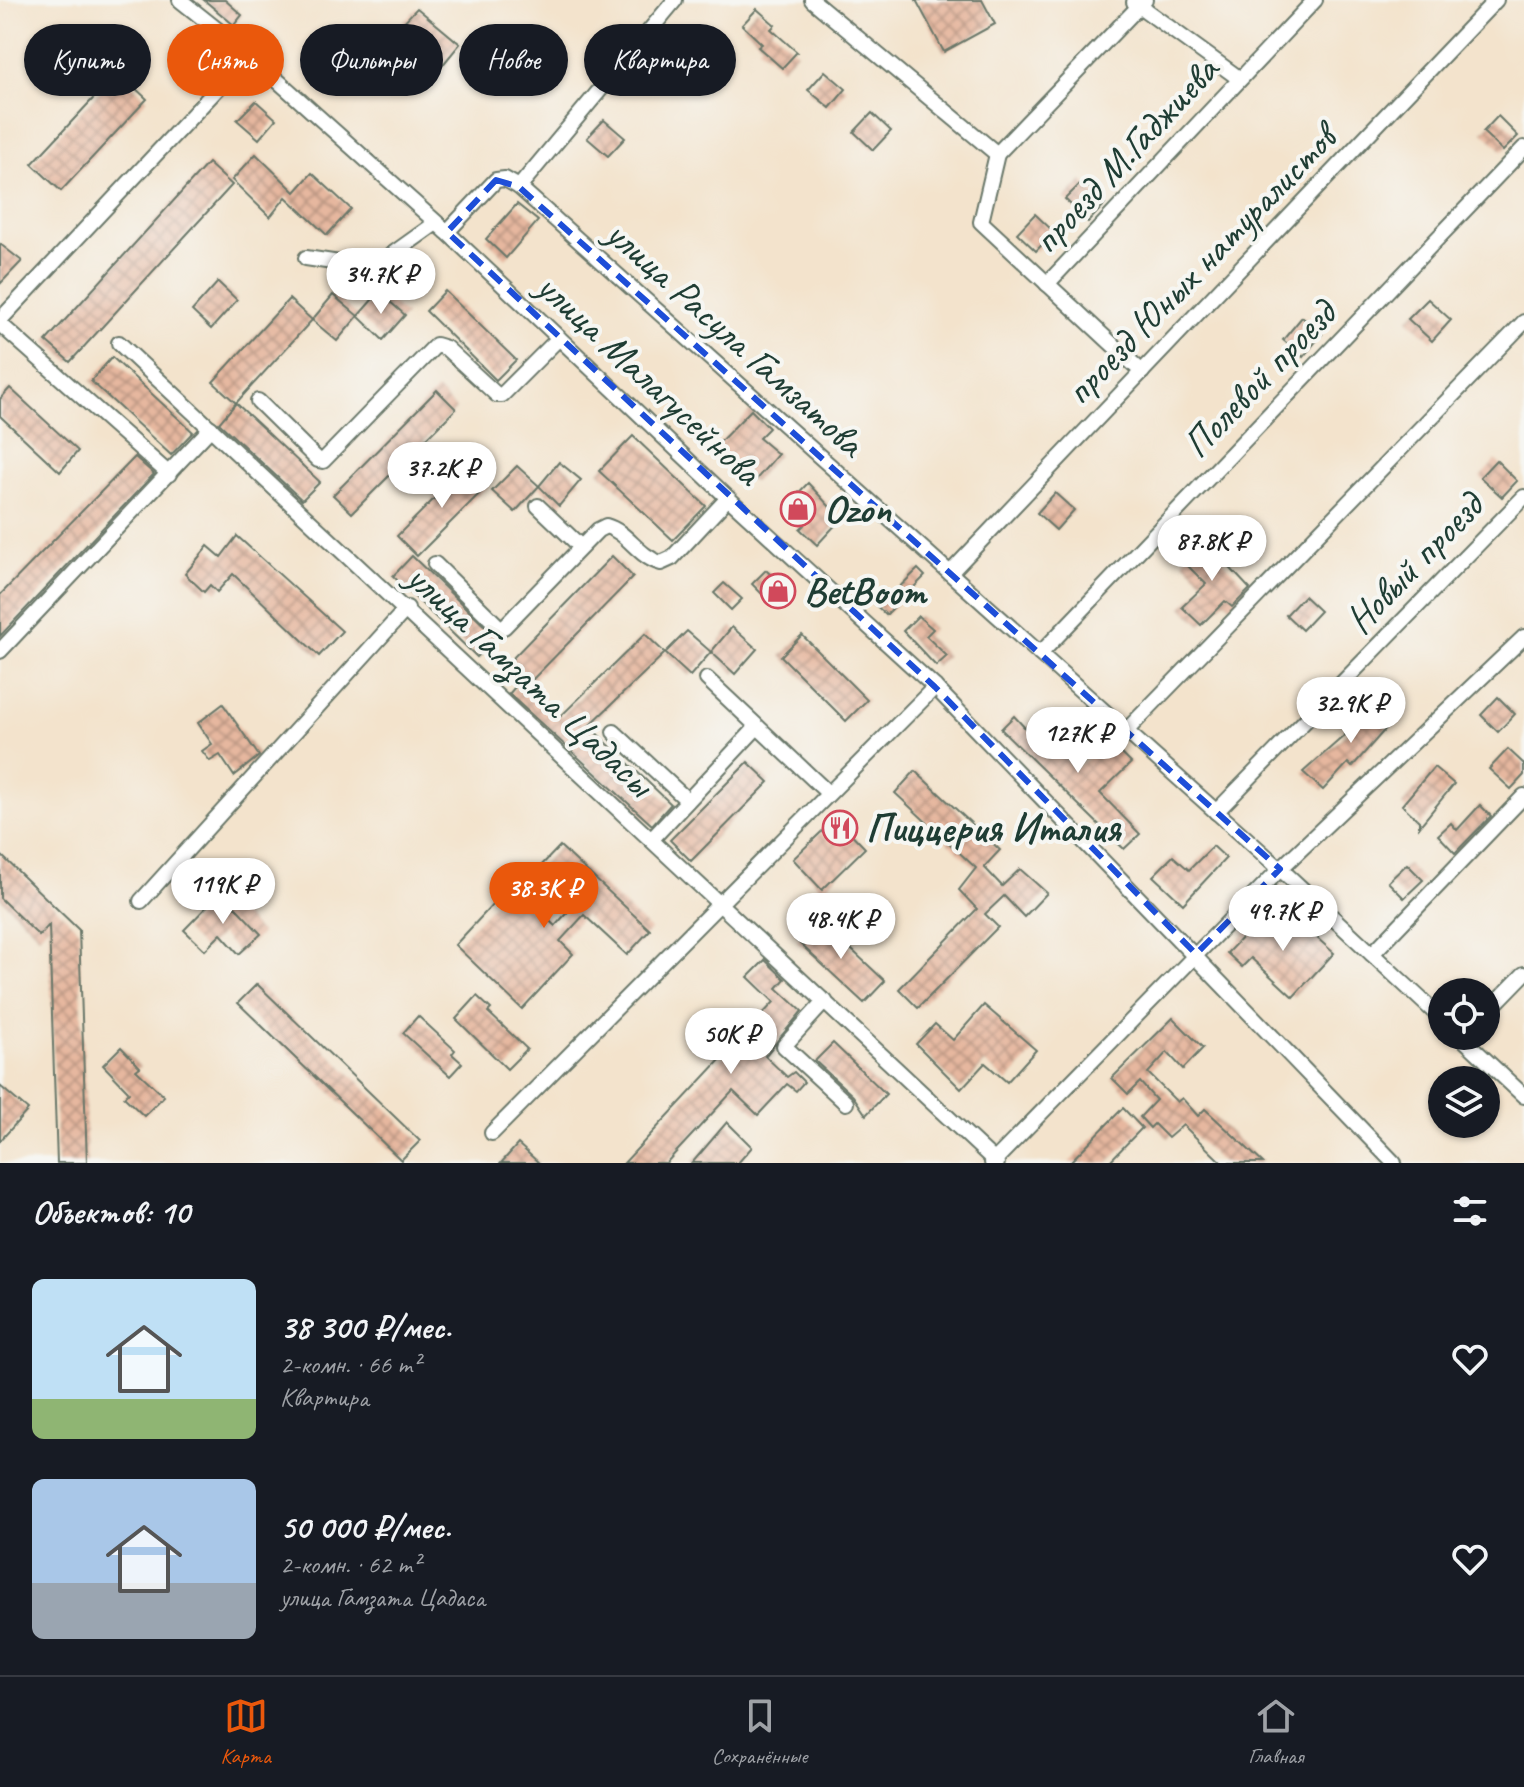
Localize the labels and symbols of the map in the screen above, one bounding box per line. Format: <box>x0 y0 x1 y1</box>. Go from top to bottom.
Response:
street label: проезд М.Гаджиева <box>1021 44 1231 264</box>
street label: проезд Юных натуралистов <box>1054 110 1351 415</box>
street label: улица Расула Гамзатова <box>594 207 876 469</box>
pin: 34.7K ₽ <box>307 248 455 316</box>
street label: улица Малагусейнова <box>525 261 774 498</box>
street label: Полевой проезд <box>1172 287 1349 468</box>
pin: 37.2K ₽ <box>368 442 516 510</box>
street label: Новый проезд <box>1335 479 1496 644</box>
place label: Ozon <box>824 484 891 534</box>
shop icon: Ozon <box>779 490 817 528</box>
pin: 87.8K ₽ <box>1138 515 1286 583</box>
street label: улица Гамзата Цадасы <box>395 551 666 809</box>
place label: BetBoom <box>804 566 928 616</box>
shop icon: BetBoom <box>759 572 797 610</box>
pin: 32.9K ₽ <box>1277 677 1425 745</box>
pin: 127K ₽ <box>1013 707 1143 775</box>
place label: Пиццерия Италия <box>866 803 1122 853</box>
restaurant icon: Пиццерия Италия <box>821 809 859 847</box>
pin: 119K ₽ <box>158 858 288 926</box>
pin: 38.3K ₽ <box>470 862 618 930</box>
pin: 49.7K ₽ <box>1209 885 1357 953</box>
pin: 48.4K ₽ <box>767 893 915 961</box>
pin: 50K ₽ <box>675 1008 787 1076</box>

